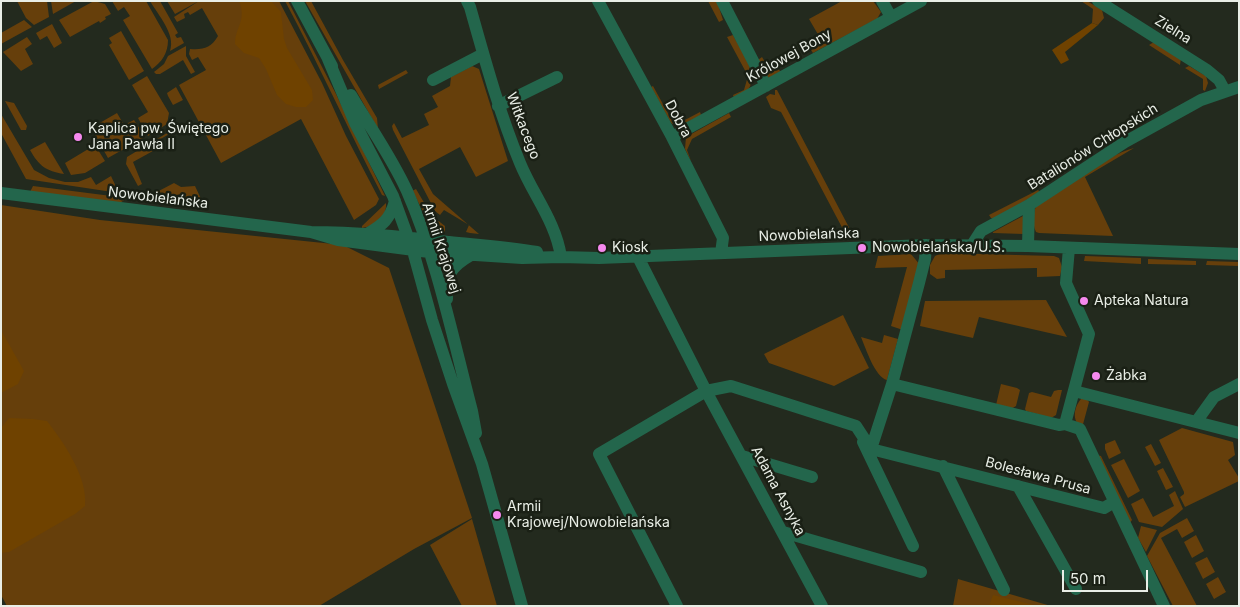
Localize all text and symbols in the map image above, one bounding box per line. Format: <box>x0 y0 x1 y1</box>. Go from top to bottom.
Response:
street label: Zielna <box>1152 12 1194 48</box>
street label: Królowej Bony <box>744 26 834 86</box>
street label: Witkacego <box>503 90 543 162</box>
street label: Dobra <box>661 97 695 141</box>
street label: Batalionów Chłopskich <box>1025 100 1161 194</box>
place label: Kaplica pw. Świętego Jana Pawła II <box>88 121 229 154</box>
marker: Kaplica pw. Świętego Jana Pawła II <box>72 131 84 143</box>
street label: Nowobielańska <box>107 184 209 212</box>
street label: Armii Krajowej <box>418 200 464 296</box>
street label: Nowobielańska <box>758 225 860 245</box>
place label: Kiosk <box>612 240 648 256</box>
place label: Nowobielańska/U.S. <box>872 240 1005 256</box>
marker: Kiosk <box>596 242 608 254</box>
marker: Nowobielańska/U.S. <box>856 242 868 254</box>
place label: Apteka Natura <box>1094 293 1189 309</box>
marker: Apteka Natura <box>1078 295 1090 307</box>
place label: Żabka <box>1106 368 1147 384</box>
marker: Żabka <box>1090 370 1102 382</box>
street label: Adama Asnyka <box>747 443 809 539</box>
street label: Bolesława Prusa <box>983 454 1093 498</box>
place label: Armii Krajowej/Nowobielańska <box>507 499 670 532</box>
marker: Armii Krajowej/Nowobielańska <box>491 509 503 521</box>
scale bar <box>1065 560 1151 592</box>
text: 50 m <box>1070 569 1106 588</box>

